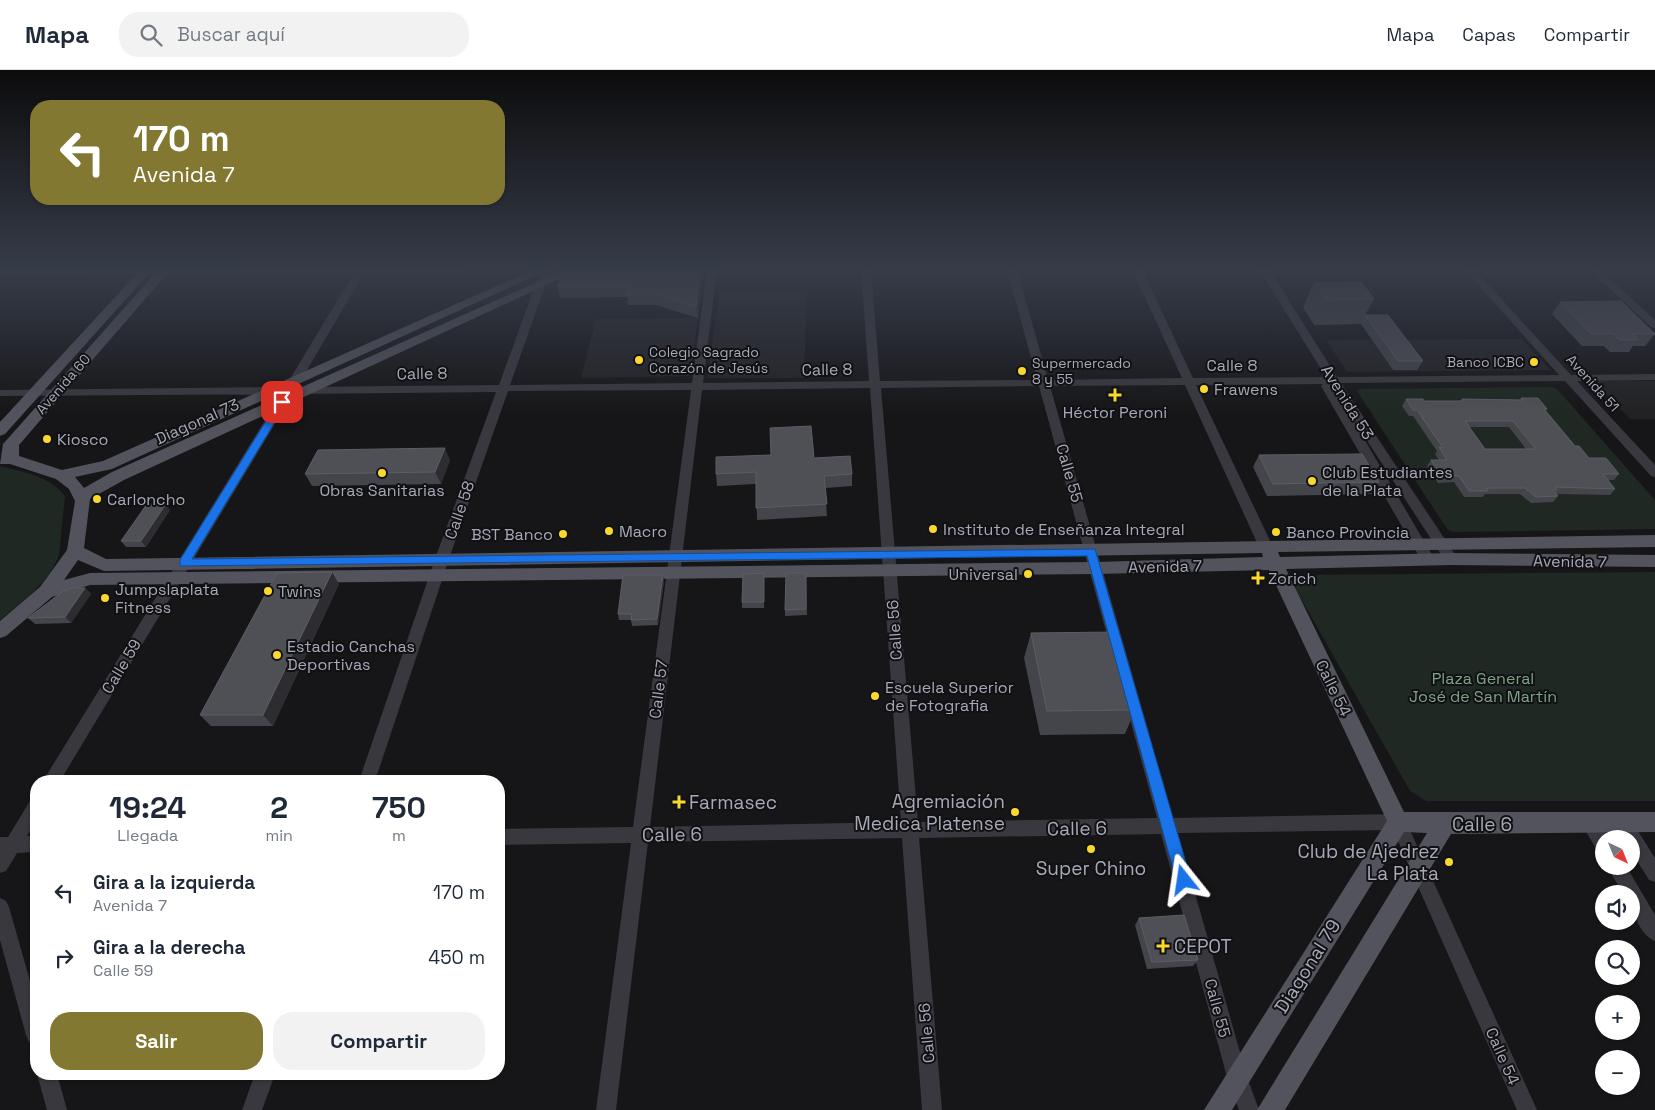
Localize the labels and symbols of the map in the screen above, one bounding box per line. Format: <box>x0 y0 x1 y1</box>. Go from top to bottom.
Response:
place label: Colegio Sagrado Corazón de Jesús <box>649 343 768 377</box>
street label: Avenida 60 <box>32 350 94 418</box>
street label: Avenida 51 <box>1563 351 1623 415</box>
place label: Banco ICBC <box>1447 353 1524 371</box>
marker: Colegio Sagrado Corazón de Jesús <box>633 354 645 366</box>
place label: Supermercado 8 y 55 <box>1032 354 1131 388</box>
street label: Calle 8 <box>1207 355 1257 376</box>
marker: Banco ICBC <box>1528 356 1540 368</box>
street label: Calle 8 <box>801 359 853 380</box>
street label: Avenida 53 <box>1316 361 1379 444</box>
street label: Calle 8 <box>396 363 448 384</box>
marker: Supermercado 8 y 55 <box>1016 365 1028 377</box>
place label: Frawens <box>1214 379 1278 400</box>
pin <box>261 381 303 423</box>
marker: Frawens <box>1198 383 1210 395</box>
marker: Héctor Peroni <box>1109 389 1121 401</box>
street label: Diagonal 73 <box>152 394 242 449</box>
place label: Héctor Peroni <box>1063 402 1167 423</box>
place label: Kiosco <box>57 429 108 450</box>
marker: Kiosco <box>41 433 53 445</box>
street label: Calle 55 <box>1051 441 1088 505</box>
place label: Club Estudiantes de la Plata <box>1322 462 1453 501</box>
marker: Obras Sanitarias <box>376 467 388 479</box>
marker: Club Estudiantes de la Plata <box>1306 475 1318 487</box>
street label: Calle 58 <box>440 478 479 542</box>
place label: Obras Sanitarias <box>319 480 445 501</box>
place label: Carloncho <box>107 489 185 510</box>
marker: Carloncho <box>91 493 103 505</box>
place label: Instituto de Enseñanza Integral <box>943 519 1185 540</box>
place label: Macro <box>619 521 667 542</box>
place label: Banco Provincia <box>1286 522 1409 543</box>
marker: Instituto de Enseñanza Integral <box>927 523 939 535</box>
place label: BST Banco <box>471 524 553 545</box>
marker: Macro <box>603 525 615 537</box>
marker: Banco Provincia <box>1270 526 1282 538</box>
marker: BST Banco <box>557 528 569 540</box>
street label: Avenida 7 <box>1533 550 1607 573</box>
street label: Avenida 7 <box>1128 555 1202 578</box>
place label: Universal <box>948 564 1018 585</box>
marker: Universal <box>1022 568 1034 580</box>
place label: Zorich <box>1268 568 1316 589</box>
marker: Zorich <box>1252 572 1264 584</box>
place label: Jumpslaplata Fitness <box>115 579 219 618</box>
place label: Twins <box>278 581 321 602</box>
marker: Twins <box>262 585 274 597</box>
marker: Jumpslaplata Fitness <box>99 592 111 604</box>
street label: Calle 56 <box>882 599 907 661</box>
street label: Calle 59 <box>97 635 146 698</box>
place label: Estadio Canchas Deportivas <box>287 636 415 675</box>
marker: Estadio Canchas Deportivas <box>271 649 283 661</box>
street label: Calle 54 <box>1311 656 1356 720</box>
street label: Calle 57 <box>644 658 673 720</box>
park label: Plaza General José de San Martín <box>1409 668 1557 707</box>
place label: Escuela Superior de Fotografia <box>885 677 1014 716</box>
marker: Escuela Superior de Fotografia <box>869 690 881 702</box>
place label: Agremiación Medica Platense <box>854 789 1005 836</box>
place label: Farmasec <box>689 790 777 815</box>
marker: Farmasec <box>673 796 685 808</box>
marker: Agremiación Medica Platense <box>1009 806 1021 818</box>
street label: Calle 6 <box>1452 812 1512 837</box>
street label: Calle 6 <box>1047 815 1107 842</box>
street label: Calle 6 <box>642 821 702 848</box>
north arrow <box>1595 830 1640 875</box>
place label: Club de Ajedrez La Plata <box>1298 839 1439 886</box>
marker: Super Chino <box>1085 843 1097 855</box>
position arrow <box>1157 853 1209 905</box>
place label: Super Chino <box>1036 856 1146 881</box>
marker: Club de Ajedrez La Plata <box>1443 856 1455 868</box>
street label: Diagonal 79 <box>1269 915 1346 1018</box>
place label: CEPOT <box>1174 934 1232 959</box>
marker: CEPOT <box>1156 939 1170 953</box>
street label: Calle 55 <box>1200 976 1235 1040</box>
street label: Calle 56 <box>913 1002 940 1064</box>
street label: Calle 54 <box>1481 1024 1524 1088</box>

